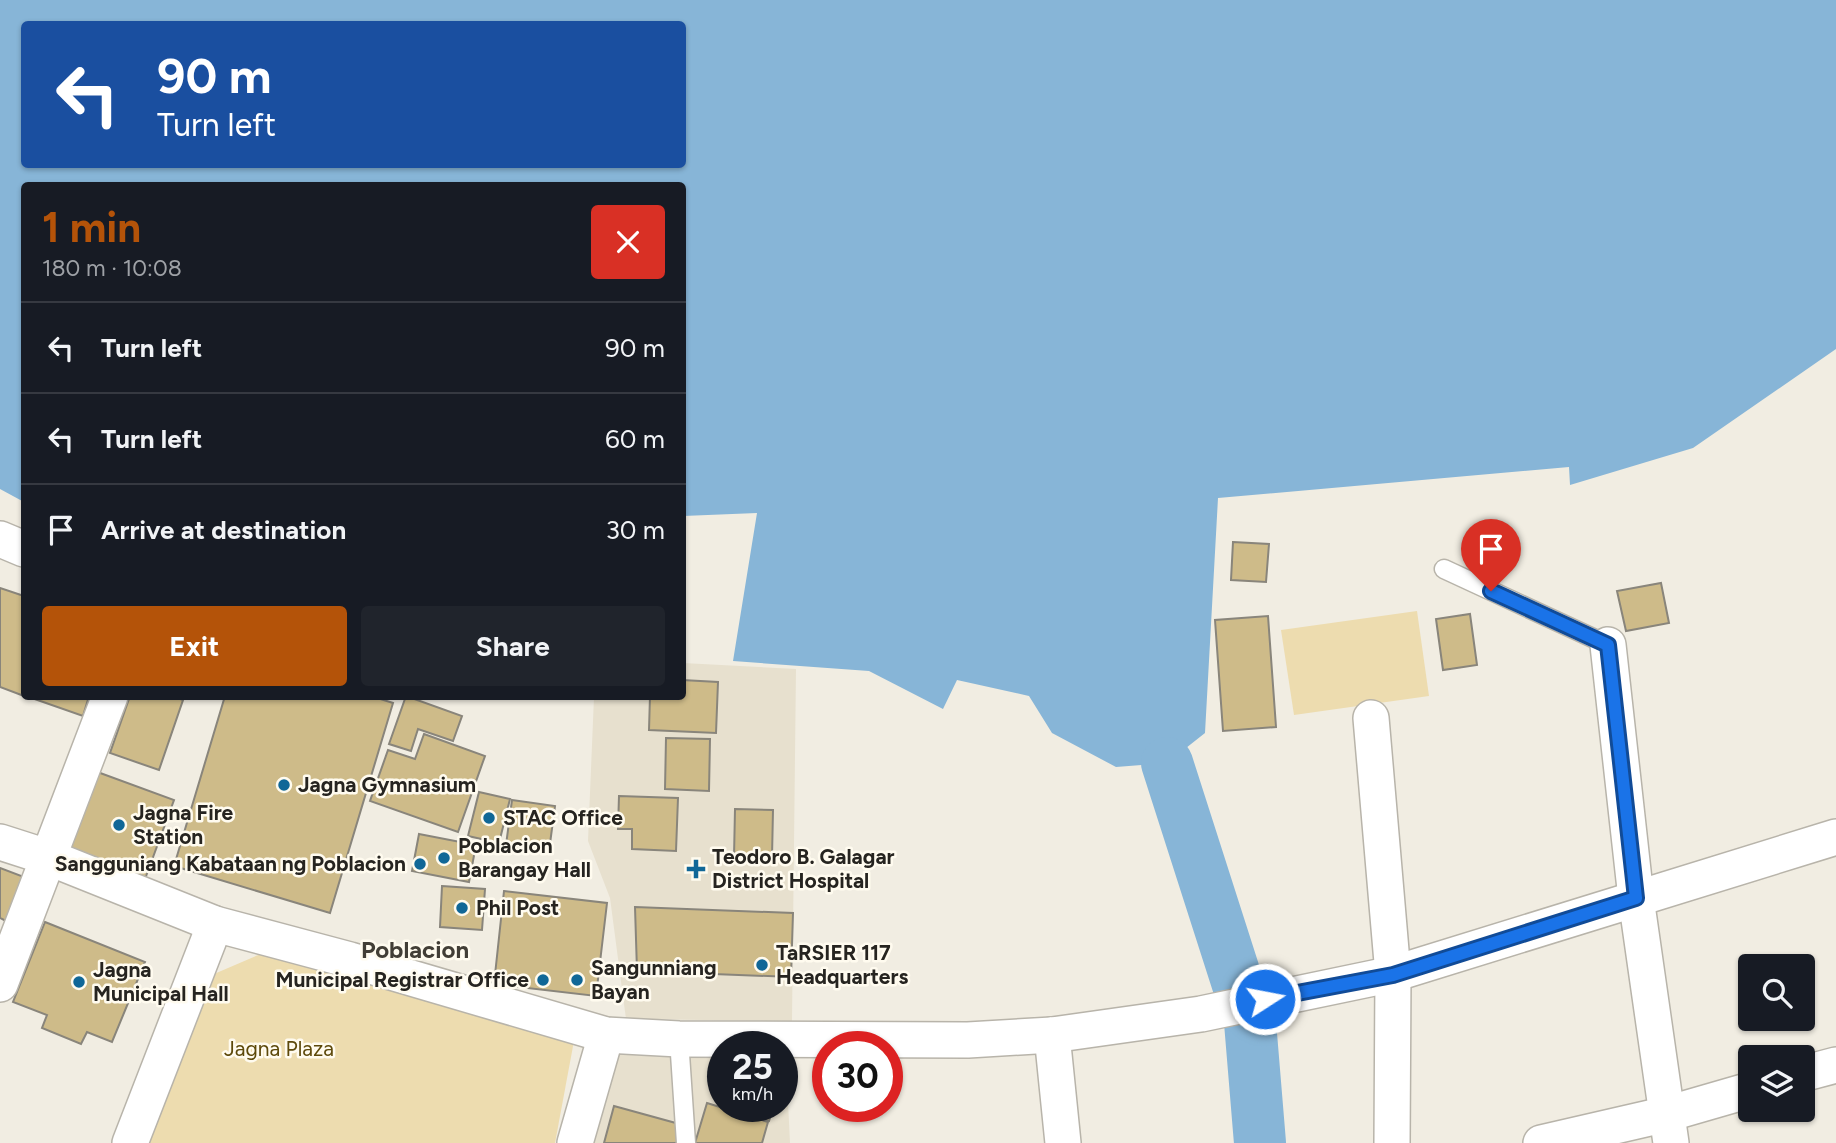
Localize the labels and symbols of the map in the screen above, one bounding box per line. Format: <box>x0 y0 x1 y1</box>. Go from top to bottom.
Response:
pin <box>1461 519 1521 591</box>
place label: Jagna Gymnasium <box>298 772 476 797</box>
marker: Jagna Gymnasium <box>276 777 292 793</box>
place label: Jagna Fire Station <box>133 800 234 849</box>
place label: STAC Office <box>503 805 623 830</box>
marker: STAC Office <box>481 810 497 826</box>
marker: Jagna Fire Station <box>111 817 127 833</box>
place label: Poblacion Barangay Hall <box>458 833 591 882</box>
place label: Teodoro B. Galagar District Hospital <box>712 844 895 893</box>
marker: Poblacion Barangay Hall <box>436 850 452 866</box>
place label: Sangguniang Kabataan ng Poblacion <box>55 851 406 876</box>
marker: Sangguniang Kabataan ng Poblacion <box>412 856 428 872</box>
marker: Teodoro B. Galagar District Hospital <box>686 859 706 879</box>
place label: Phil Post <box>476 895 559 920</box>
marker: Phil Post <box>454 900 470 916</box>
district label: Poblacion <box>361 935 469 964</box>
place label: TaRSIER 117 Headquarters <box>776 940 908 989</box>
place label: Sangunniang Bayan <box>591 955 717 1004</box>
place label: Jagna Municipal Hall <box>93 957 229 1006</box>
marker: TaRSIER 117 Headquarters <box>754 957 770 973</box>
position arrow <box>1228 962 1302 1036</box>
place label: Municipal Registrar Office <box>275 967 529 992</box>
marker: Municipal Registrar Office <box>535 972 551 988</box>
marker: Sangunniang Bayan <box>569 972 585 988</box>
marker: Jagna Municipal Hall <box>71 974 87 990</box>
speed limit sign: 30 <box>812 1031 903 1122</box>
park label: Jagna Plaza <box>224 1036 334 1061</box>

